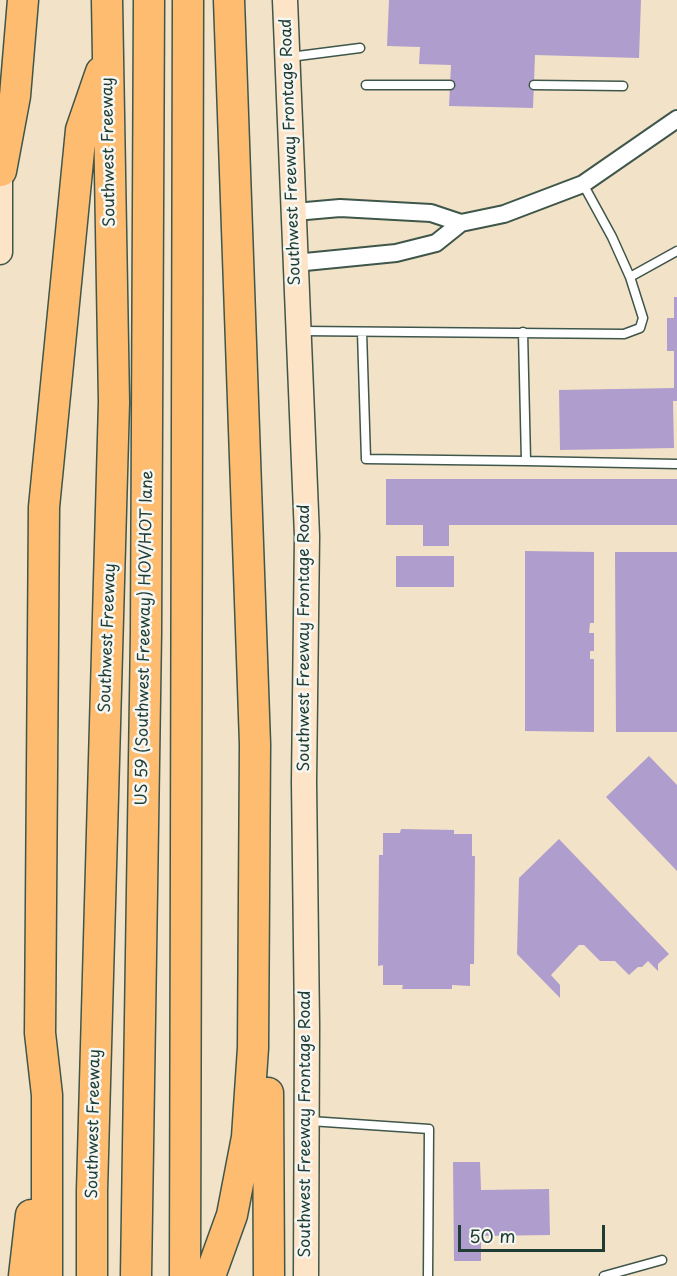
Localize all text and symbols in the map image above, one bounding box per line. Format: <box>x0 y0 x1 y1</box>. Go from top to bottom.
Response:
street label: Southwest Freeway Frontage Road <box>277 18 305 286</box>
street label: Southwest Freeway <box>98 77 120 227</box>
street label: US 59 (Southwest Freeway) HOV/HOT lane <box>132 470 158 806</box>
street label: Southwest Freeway Frontage Road <box>295 504 315 772</box>
street label: Southwest Freeway <box>96 563 120 713</box>
street label: Southwest Freeway Frontage Road <box>296 990 316 1258</box>
street label: Southwest Freeway <box>83 1049 105 1199</box>
scale bar <box>461 1213 608 1251</box>
text: 50 m <box>469 1222 516 1249</box>

